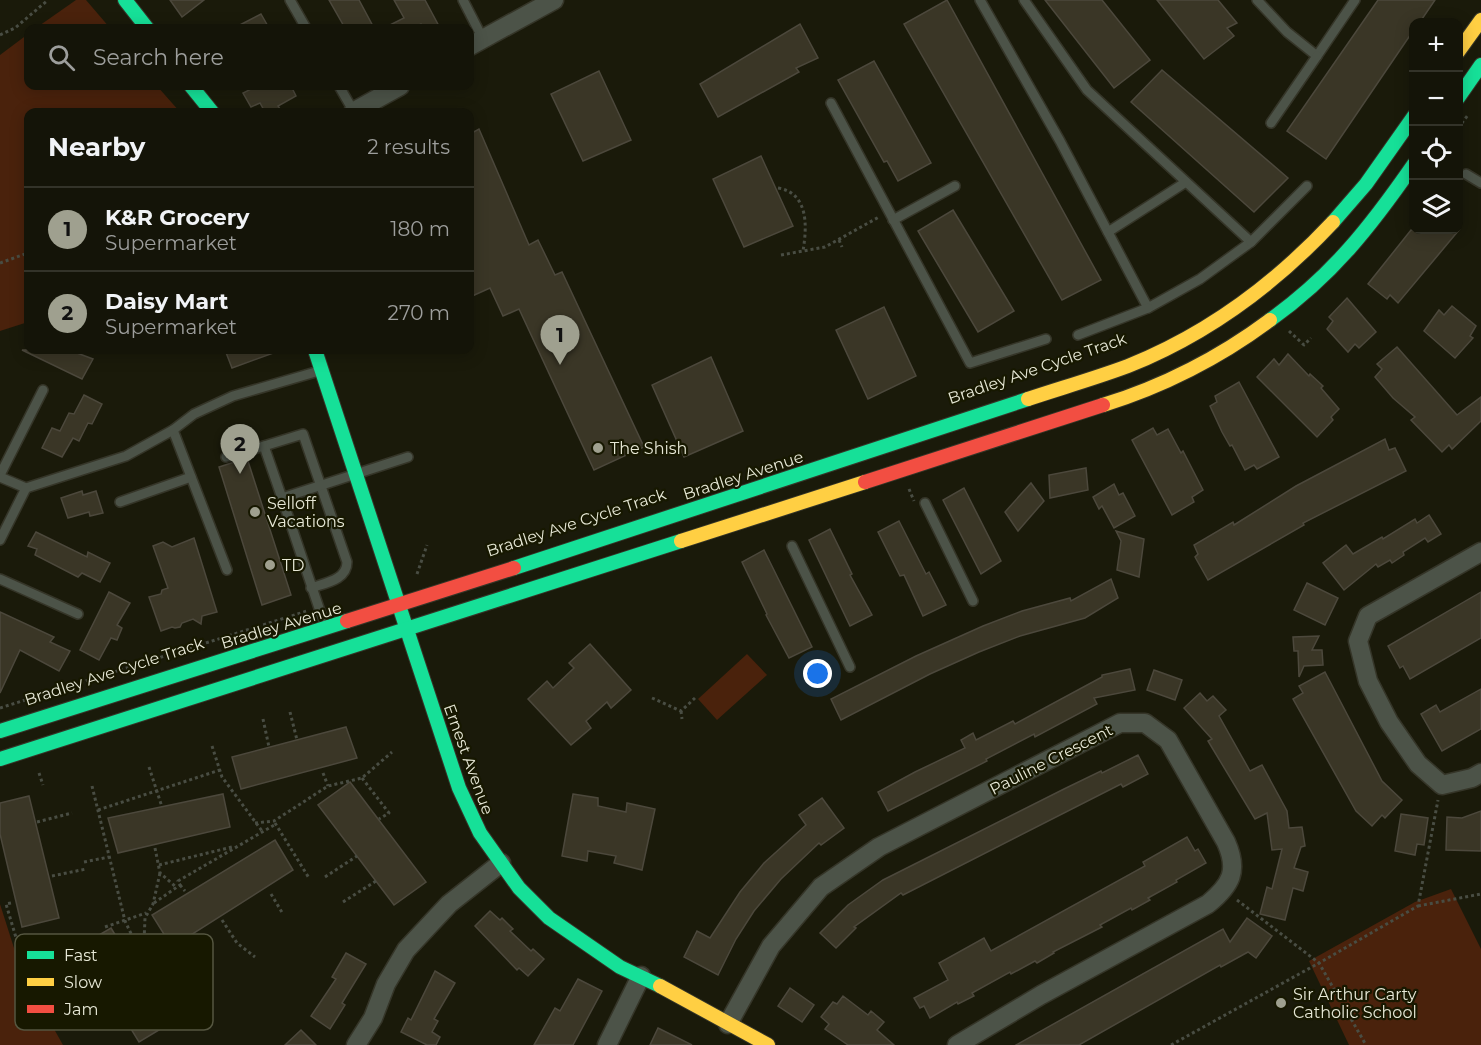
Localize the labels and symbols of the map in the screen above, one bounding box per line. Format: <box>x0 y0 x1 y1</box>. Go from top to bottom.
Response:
pin: 1 <box>540 316 580 365</box>
street label: Bradley Ave Cycle Track <box>945 329 1129 408</box>
pin: 2 <box>220 424 260 474</box>
place label: The Shish <box>610 439 687 458</box>
marker: The Shish <box>591 441 605 455</box>
street label: Bradley Avenue <box>681 447 806 504</box>
street label: Bradley Ave Cycle Track <box>484 484 669 561</box>
place label: Selloff Vacations <box>267 494 345 531</box>
marker: Selloff Vacations <box>248 505 262 519</box>
place label: TD <box>282 556 304 575</box>
marker: TD <box>263 558 277 572</box>
street label: Bradley Avenue <box>218 598 344 653</box>
street label: Bradley Ave Cycle Track <box>22 633 207 710</box>
your location <box>803 659 832 688</box>
street label: Ernest Avenue <box>440 701 497 817</box>
street label: Pauline Crescent <box>987 720 1116 799</box>
legend <box>15 934 213 1030</box>
text: Fast <box>64 946 98 965</box>
text: Slow <box>64 973 102 992</box>
place label: Sir Arthur Carty Catholic School <box>1293 985 1417 1022</box>
marker: Sir Arthur Carty Catholic School <box>1274 996 1288 1010</box>
text: Jam <box>63 1000 98 1019</box>

